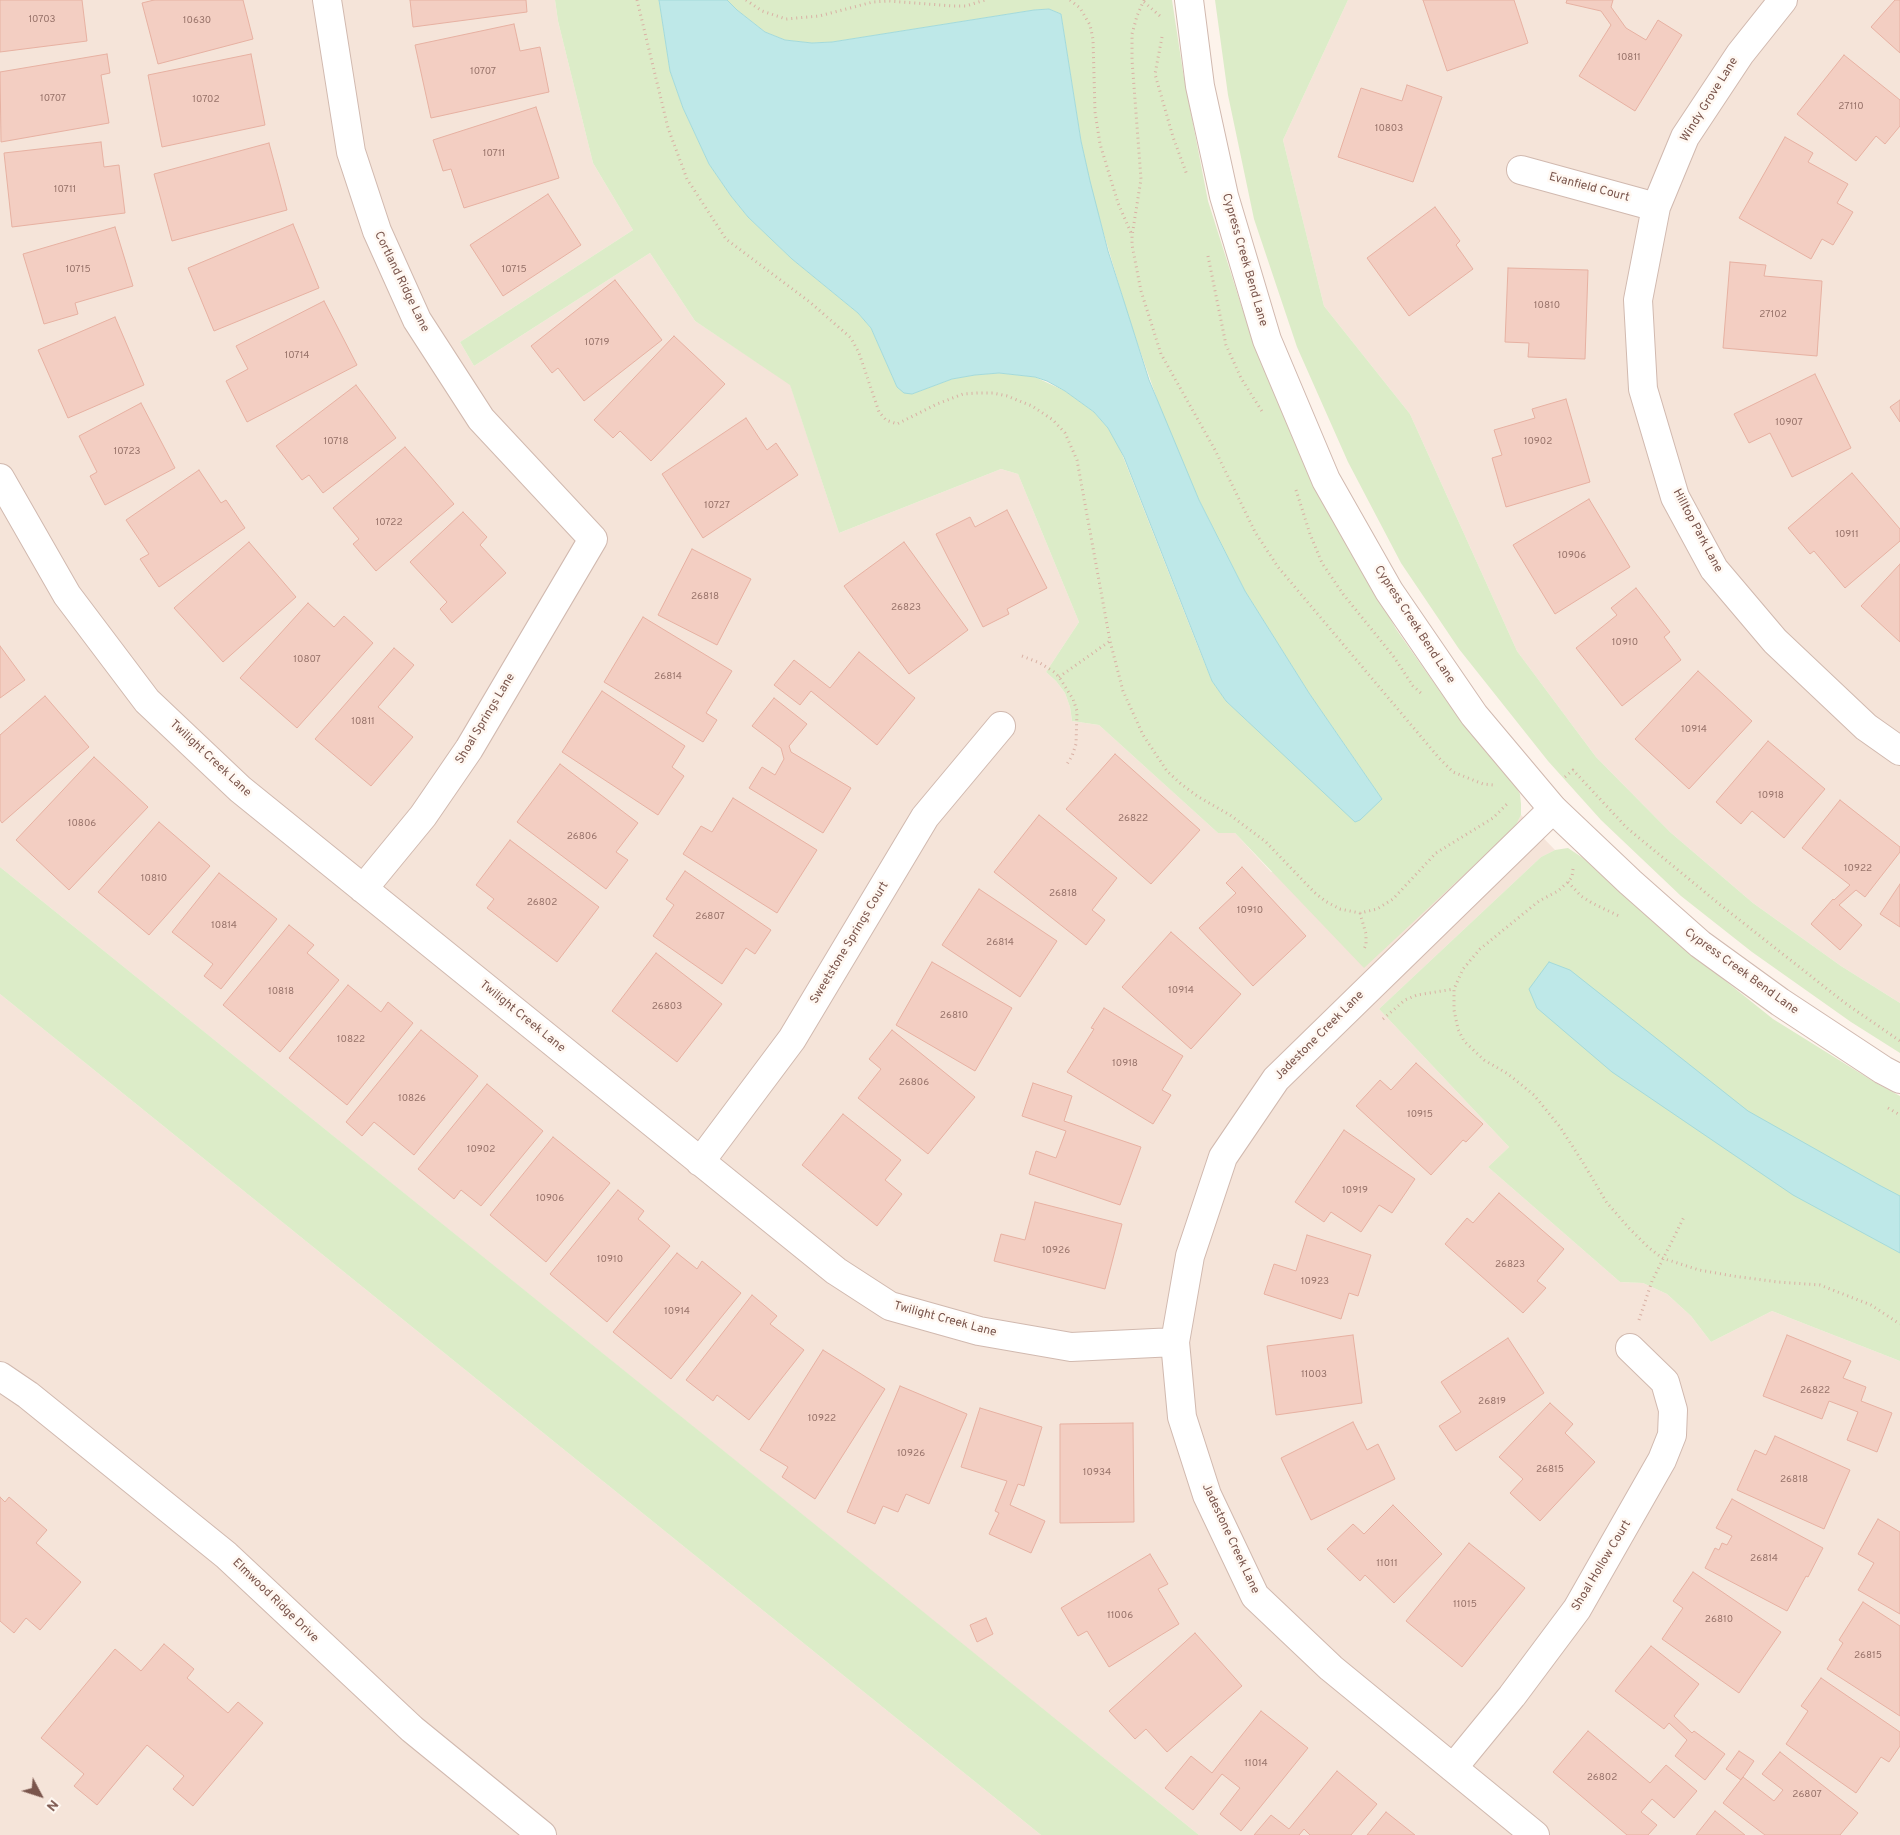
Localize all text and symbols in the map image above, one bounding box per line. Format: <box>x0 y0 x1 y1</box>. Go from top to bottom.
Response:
house number: 10703 <box>28 14 56 26</box>
house number: 10630 <box>183 15 211 27</box>
house number: 10811 <box>1617 52 1641 64</box>
street label: Windy Grove Lane <box>1678 55 1742 145</box>
house number: 10707 <box>470 66 496 78</box>
house number: 10707 <box>40 93 66 105</box>
house number: 10702 <box>192 94 220 106</box>
house number: 27110 <box>1838 101 1864 113</box>
house number: 10803 <box>1375 123 1403 135</box>
house number: 10711 <box>483 148 505 160</box>
street label: Evanfield Court <box>1547 170 1631 206</box>
house number: 10711 <box>54 184 76 196</box>
street label: Cypress Creek Bend Lane <box>1218 192 1270 328</box>
street label: Cortland Ridge Lane <box>370 229 432 335</box>
house number: 10715 <box>65 264 91 276</box>
house number: 10715 <box>501 264 527 276</box>
house number: 10810 <box>1534 300 1560 312</box>
house number: 27102 <box>1759 309 1787 321</box>
house number: 10719 <box>585 337 609 349</box>
house number: 10714 <box>285 350 309 362</box>
house number: 10907 <box>1775 417 1803 429</box>
house number: 10718 <box>323 436 349 448</box>
house number: 10902 <box>1524 436 1552 448</box>
house number: 10723 <box>113 446 141 458</box>
street label: Hilltop Park Lane <box>1669 487 1725 575</box>
house number: 10727 <box>704 500 730 512</box>
house number: 10722 <box>375 517 403 529</box>
house number: 10911 <box>1835 529 1859 541</box>
house number: 10906 <box>1558 550 1586 562</box>
street label: Cypress Creek Bend Lane <box>1370 563 1458 687</box>
house number: 26818 <box>691 591 719 603</box>
house number: 26823 <box>891 602 921 614</box>
house number: 10910 <box>1612 637 1638 649</box>
house number: 10807 <box>293 654 321 666</box>
street label: Shoal Springs Lane <box>453 671 519 767</box>
house number: 26814 <box>654 671 682 683</box>
house number: 10811 <box>351 716 375 728</box>
street label: Twilight Creek Lane <box>166 718 254 800</box>
house number: 10914 <box>1681 724 1707 736</box>
house number: 10918 <box>1758 790 1784 802</box>
house number: 26822 <box>1118 813 1148 825</box>
house number: 10806 <box>68 818 96 830</box>
house number: 26806 <box>567 831 597 843</box>
house number: 10922 <box>1844 863 1872 875</box>
house number: 10810 <box>141 873 167 885</box>
street label: Sweetstone Springs Court <box>808 879 892 1007</box>
house number: 26818 <box>1049 888 1077 900</box>
house number: 26802 <box>527 897 557 909</box>
house number: 10910 <box>1237 905 1263 917</box>
house number: 26807 <box>695 911 725 923</box>
house number: 10814 <box>211 920 237 932</box>
street label: Cypress Creek Bend Lane <box>1681 926 1801 1018</box>
house number: 26814 <box>986 937 1014 949</box>
street label: Twilight Creek Lane <box>476 978 568 1056</box>
house number: 10914 <box>1168 985 1194 997</box>
house number: 10818 <box>268 986 294 998</box>
street label: Jadestone Creek Lane <box>1273 989 1367 1083</box>
house number: 26803 <box>652 1001 682 1013</box>
house number: 26810 <box>940 1010 968 1022</box>
house number: 10822 <box>337 1034 365 1046</box>
house number: 10918 <box>1112 1058 1138 1070</box>
house number: 26806 <box>899 1077 929 1089</box>
house number: 10826 <box>398 1093 426 1105</box>
house number: 10915 <box>1407 1109 1433 1121</box>
house number: 10902 <box>467 1144 495 1156</box>
house number: 10919 <box>1342 1185 1368 1197</box>
house number: 10906 <box>536 1193 564 1205</box>
house number: 10926 <box>1042 1245 1070 1257</box>
house number: 10910 <box>597 1254 623 1266</box>
house number: 26823 <box>1495 1259 1525 1271</box>
house number: 10923 <box>1301 1276 1329 1288</box>
street label: Twilight Creek Lane <box>892 1299 998 1341</box>
house number: 10914 <box>664 1306 690 1318</box>
house number: 11003 <box>1301 1369 1327 1381</box>
house number: 26822 <box>1800 1385 1830 1397</box>
house number: 26819 <box>1478 1396 1506 1408</box>
house number: 10922 <box>808 1413 836 1425</box>
house number: 10926 <box>897 1448 925 1460</box>
house number: 26815 <box>1536 1464 1564 1476</box>
house number: 10934 <box>1083 1467 1111 1479</box>
house number: 26818 <box>1780 1474 1808 1486</box>
street label: Jadestone Creek Lane <box>1198 1482 1262 1596</box>
street label: Shoal Hollow Court <box>1569 1518 1635 1614</box>
house number: 26814 <box>1750 1553 1778 1565</box>
street label: Elmwood Ridge Drive <box>229 1556 321 1646</box>
house number: 11011 <box>1376 1558 1398 1570</box>
house number: 11015 <box>1453 1599 1477 1611</box>
house number: 11006 <box>1107 1610 1133 1622</box>
house number: 26810 <box>1705 1614 1733 1626</box>
house number: 26815 <box>1854 1650 1882 1662</box>
house number: 11014 <box>1244 1758 1268 1770</box>
north arrow <box>15 1770 65 1820</box>
house number: 26802 <box>1587 1772 1617 1784</box>
house number: 26807 <box>1792 1789 1822 1801</box>
text: N <box>42 1796 62 1814</box>

